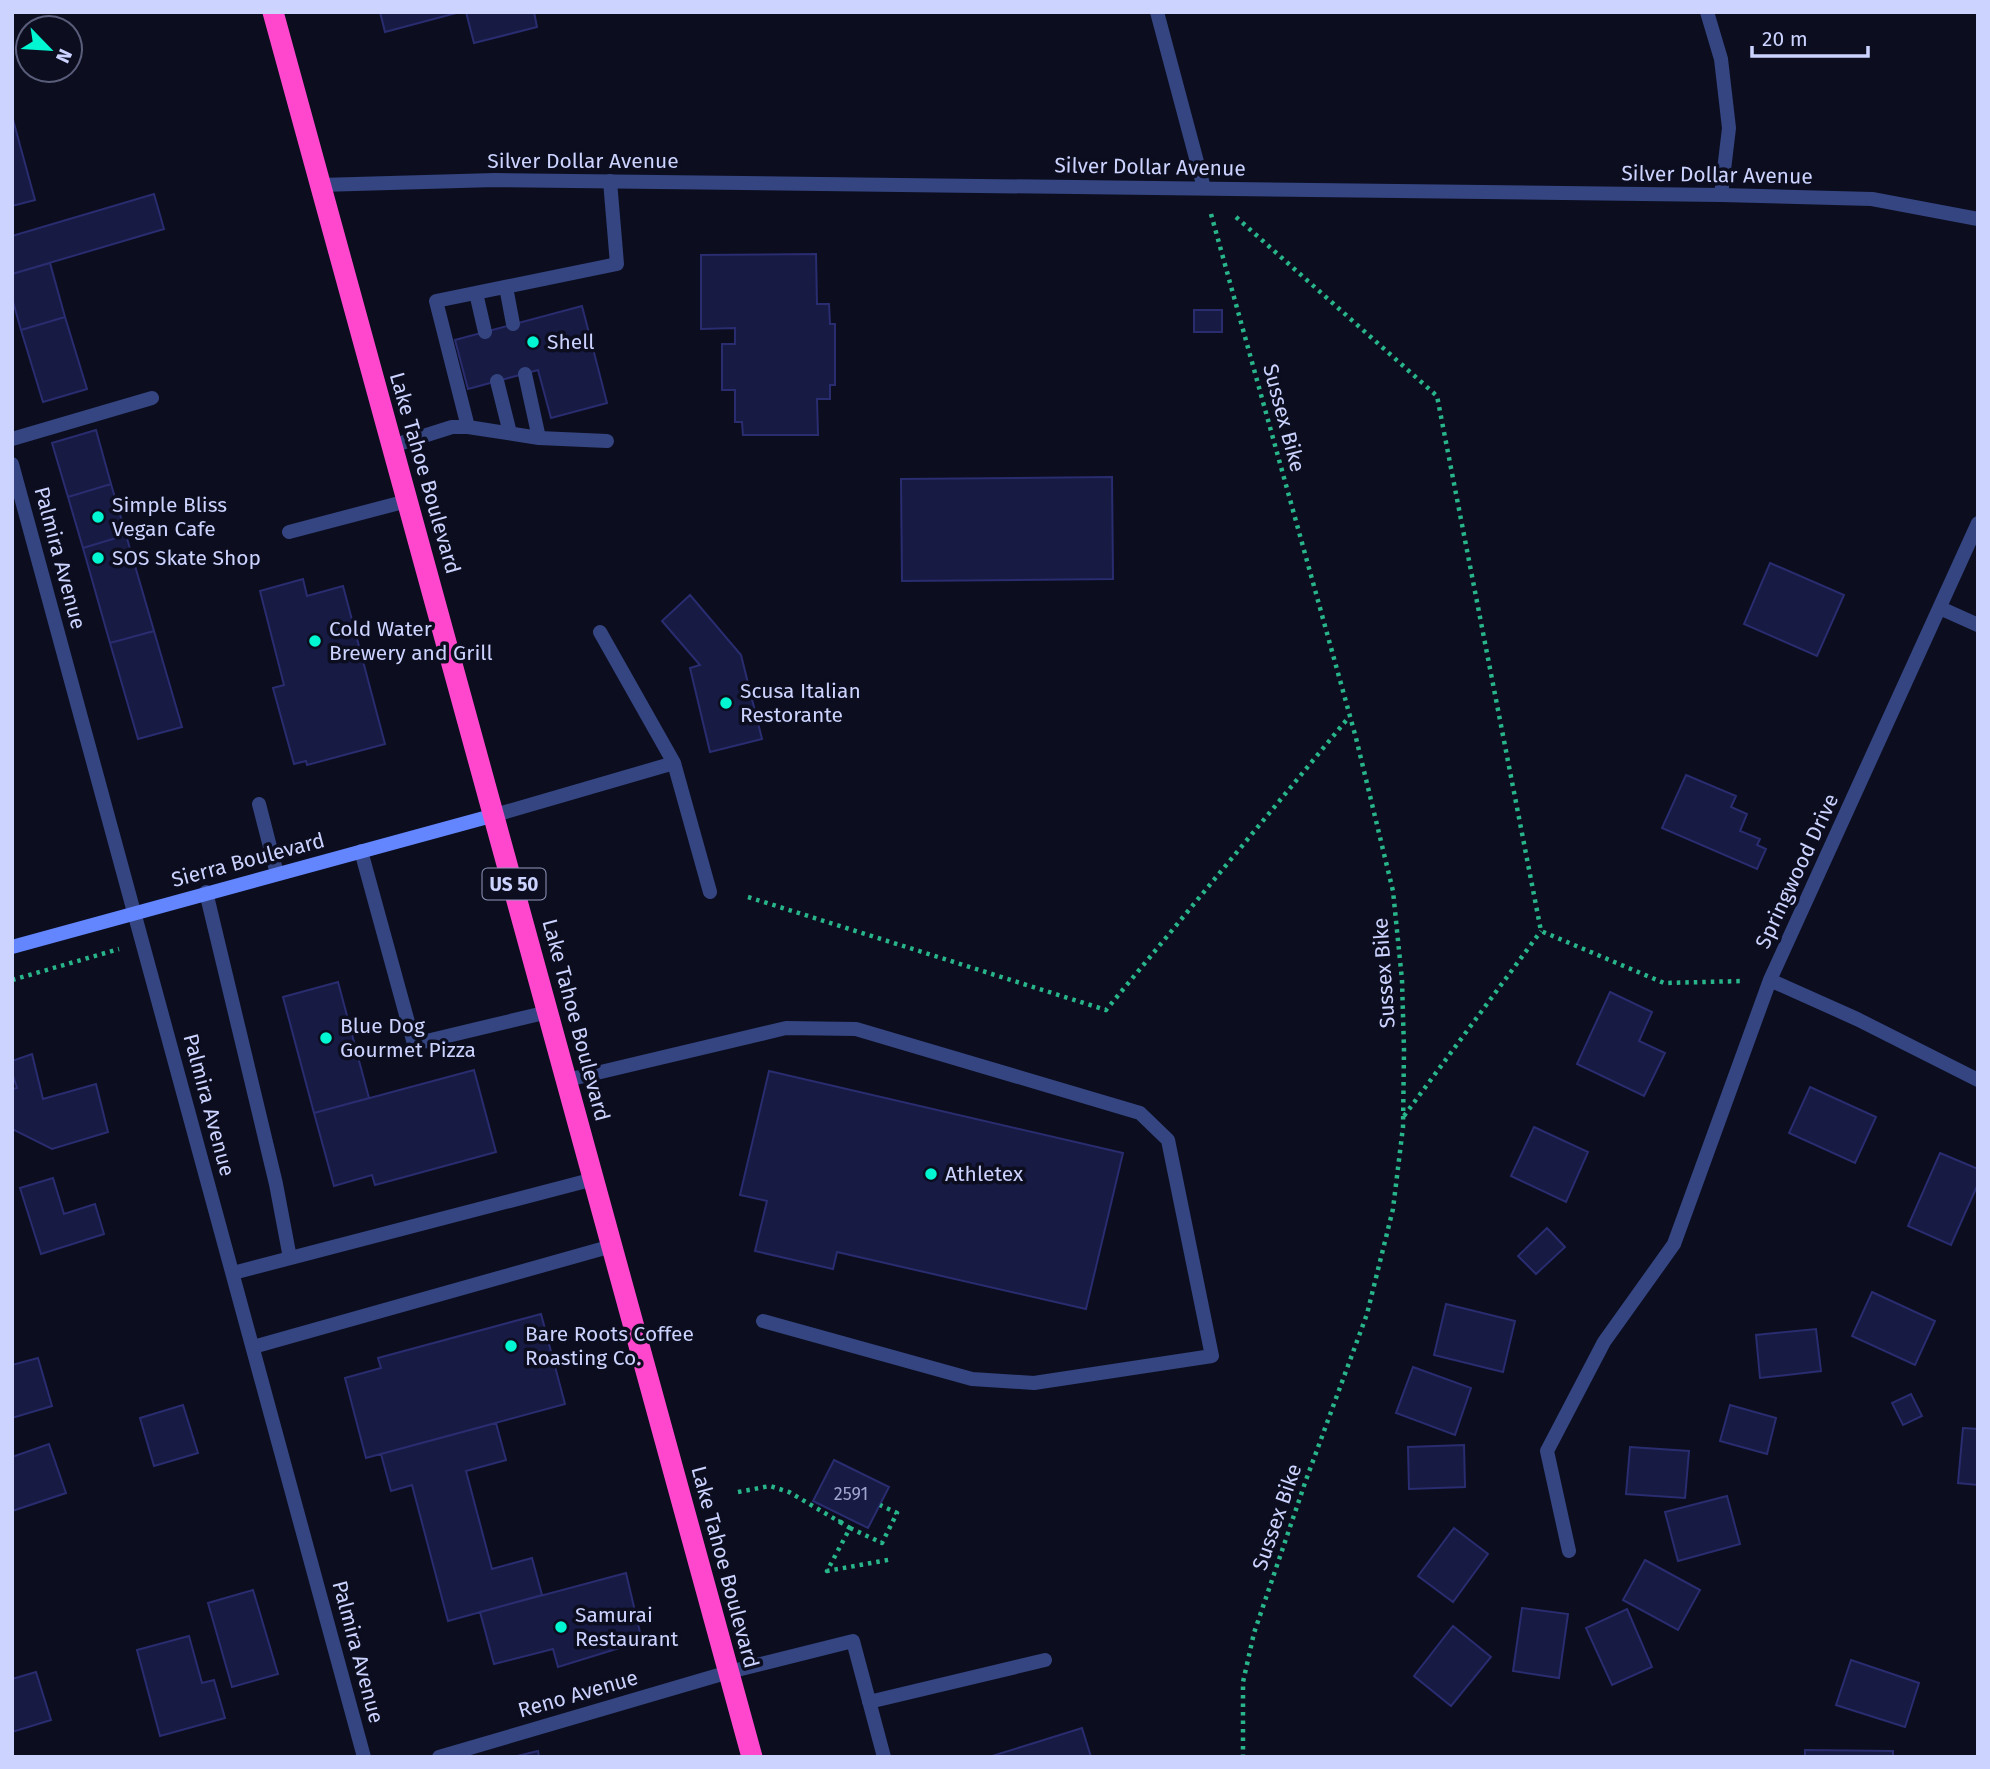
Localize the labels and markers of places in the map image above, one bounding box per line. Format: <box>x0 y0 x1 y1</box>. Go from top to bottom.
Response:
place label: Shell <box>547 329 595 355</box>
marker: Shell <box>525 334 541 350</box>
place label: Simple Bliss Vegan Cafe <box>112 492 227 542</box>
marker: Simple Bliss Vegan Cafe <box>90 509 106 525</box>
place label: SOS Skate Shop <box>112 545 261 571</box>
marker: SOS Skate Shop <box>90 550 106 566</box>
place label: Cold Water Brewery and Grill <box>329 616 493 666</box>
marker: Cold Water Brewery and Grill <box>307 633 323 649</box>
place label: Scusa Italian Restorante <box>740 678 861 728</box>
marker: Scusa Italian Restorante <box>718 695 734 711</box>
place label: Blue Dog Gourmet Pizza <box>340 1013 476 1063</box>
marker: Blue Dog Gourmet Pizza <box>318 1030 334 1046</box>
place label: Athletex <box>945 1161 1024 1187</box>
marker: Athletex <box>923 1166 939 1182</box>
place label: Bare Roots Coffee Roasting Co. <box>525 1321 694 1371</box>
marker: Bare Roots Coffee Roasting Co. <box>503 1338 519 1354</box>
place label: Samurai Restaurant <box>575 1602 679 1652</box>
marker: Samurai Restaurant <box>553 1619 569 1635</box>

